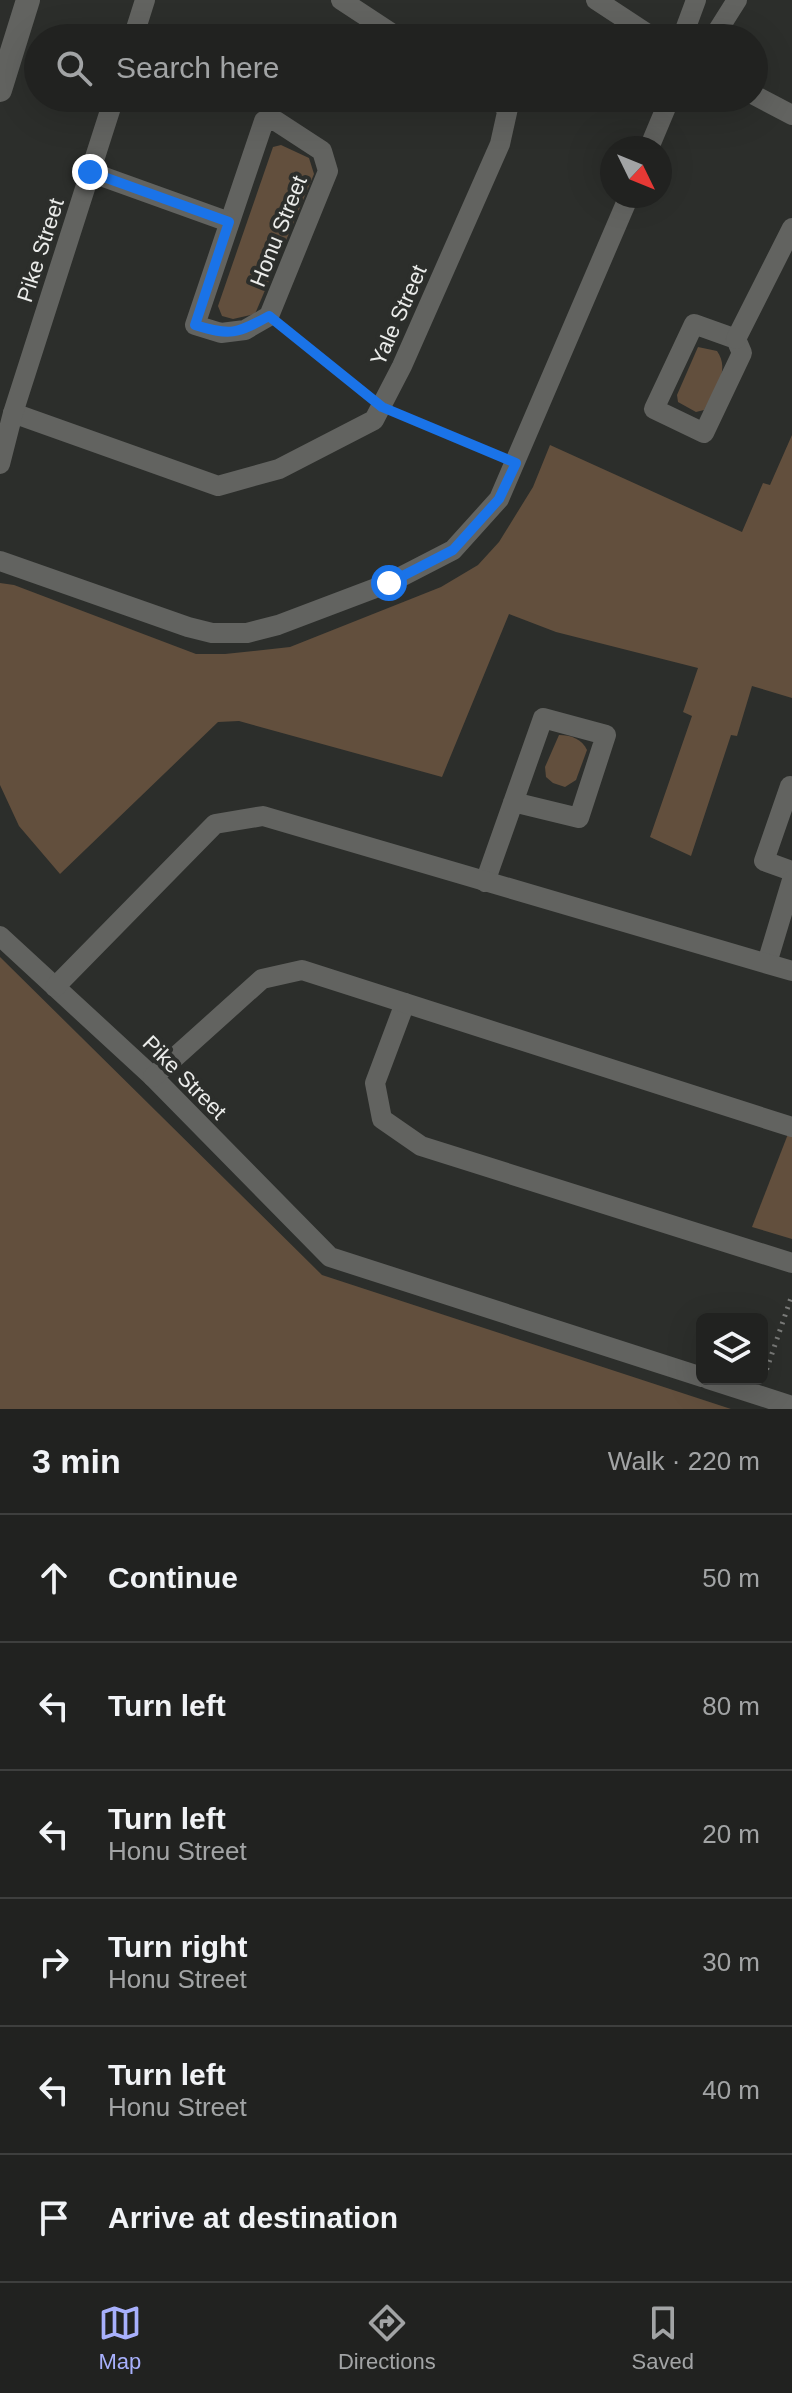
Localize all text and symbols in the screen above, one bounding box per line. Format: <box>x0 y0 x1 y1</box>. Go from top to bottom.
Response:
search box <box>24 24 768 112</box>
icon: search <box>52 46 96 90</box>
text: Search here <box>116 51 279 84</box>
north arrow <box>600 136 672 208</box>
route end <box>72 154 108 190</box>
street label: Honu Street <box>245 172 312 290</box>
street label: Pike Street <box>12 195 69 305</box>
street label: Yale Street <box>365 261 432 369</box>
route start <box>371 565 407 601</box>
street label: Pike Street <box>138 1030 232 1124</box>
map controls <box>696 1313 768 1385</box>
button: layers <box>696 1313 768 1385</box>
text: 3 min <box>32 1442 121 1480</box>
text: Walk · 220 m <box>608 1446 760 1476</box>
icon: ahead <box>32 1556 76 1600</box>
text: Continue <box>108 1561 238 1594</box>
text: 50 m <box>702 1563 760 1593</box>
icon: left <box>32 1684 76 1728</box>
text: Turn left <box>108 1689 226 1722</box>
text: 80 m <box>702 1691 760 1721</box>
text: Turn left <box>108 1802 226 1835</box>
icon: left <box>32 1812 76 1856</box>
text: 20 m <box>702 1819 760 1849</box>
text: Honu Street <box>108 1836 247 1866</box>
text: Turn right <box>108 1930 247 1963</box>
icon: right <box>32 1940 76 1984</box>
text: 30 m <box>702 1947 760 1977</box>
text: Honu Street <box>108 1964 247 1994</box>
text: Turn left <box>108 2058 226 2091</box>
icon: left <box>32 2068 76 2112</box>
text: 40 m <box>702 2075 760 2105</box>
text: Honu Street <box>108 2092 247 2122</box>
icon: arrive <box>32 2196 76 2240</box>
text: Arrive at destination <box>108 2201 398 2234</box>
tab: Map <box>98 2301 142 2375</box>
tab: Directions <box>338 2301 436 2375</box>
tab: Saved <box>632 2301 694 2375</box>

